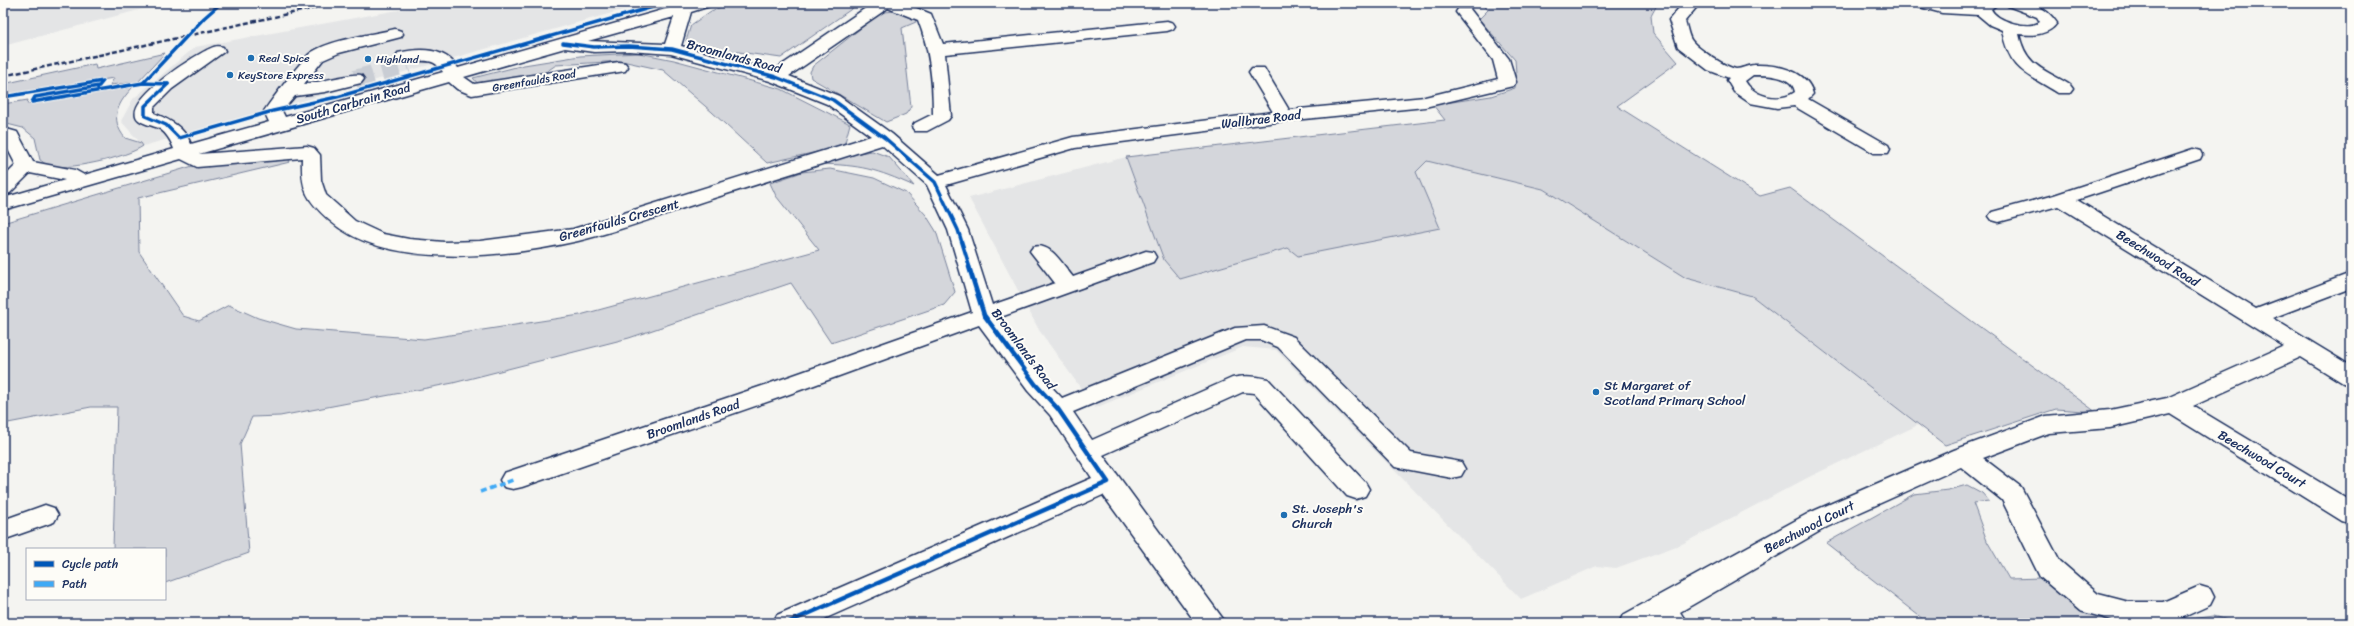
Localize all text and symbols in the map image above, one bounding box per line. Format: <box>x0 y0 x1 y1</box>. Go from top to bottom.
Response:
street label: Broomlands Road <box>684 32 785 80</box>
place label: Real Spice <box>259 49 310 68</box>
place label: Highland <box>376 50 420 69</box>
marker: Real Spice <box>246 53 256 63</box>
marker: Highland <box>363 54 373 64</box>
street label: Greenfaulds Road <box>491 64 579 98</box>
place label: KeyStore Express <box>238 66 325 85</box>
marker: KeyStore Express <box>225 70 235 80</box>
street label: South Carbrain Road <box>293 75 414 130</box>
street label: Wallbrae Road <box>1220 103 1303 135</box>
street label: Greenfaulds Crescent <box>556 192 682 248</box>
street label: Beechwood Road <box>2112 223 2205 294</box>
street label: Broomlands Road <box>986 303 1063 396</box>
place label: St Margaret of Scotland Primary School <box>1604 374 1746 412</box>
marker: St Margaret of Scotland Primary School <box>1591 387 1601 397</box>
street label: Broomlands Road <box>643 392 744 446</box>
street label: Beechwood Court <box>2213 424 2311 495</box>
street label: Beechwood Court <box>1760 494 1859 560</box>
place label: St. Joseph's Church <box>1292 497 1363 535</box>
marker: St. Joseph's Church <box>1279 510 1289 520</box>
legend <box>26 548 166 600</box>
text: Cycle path <box>62 553 118 575</box>
text: Path <box>62 573 87 595</box>

